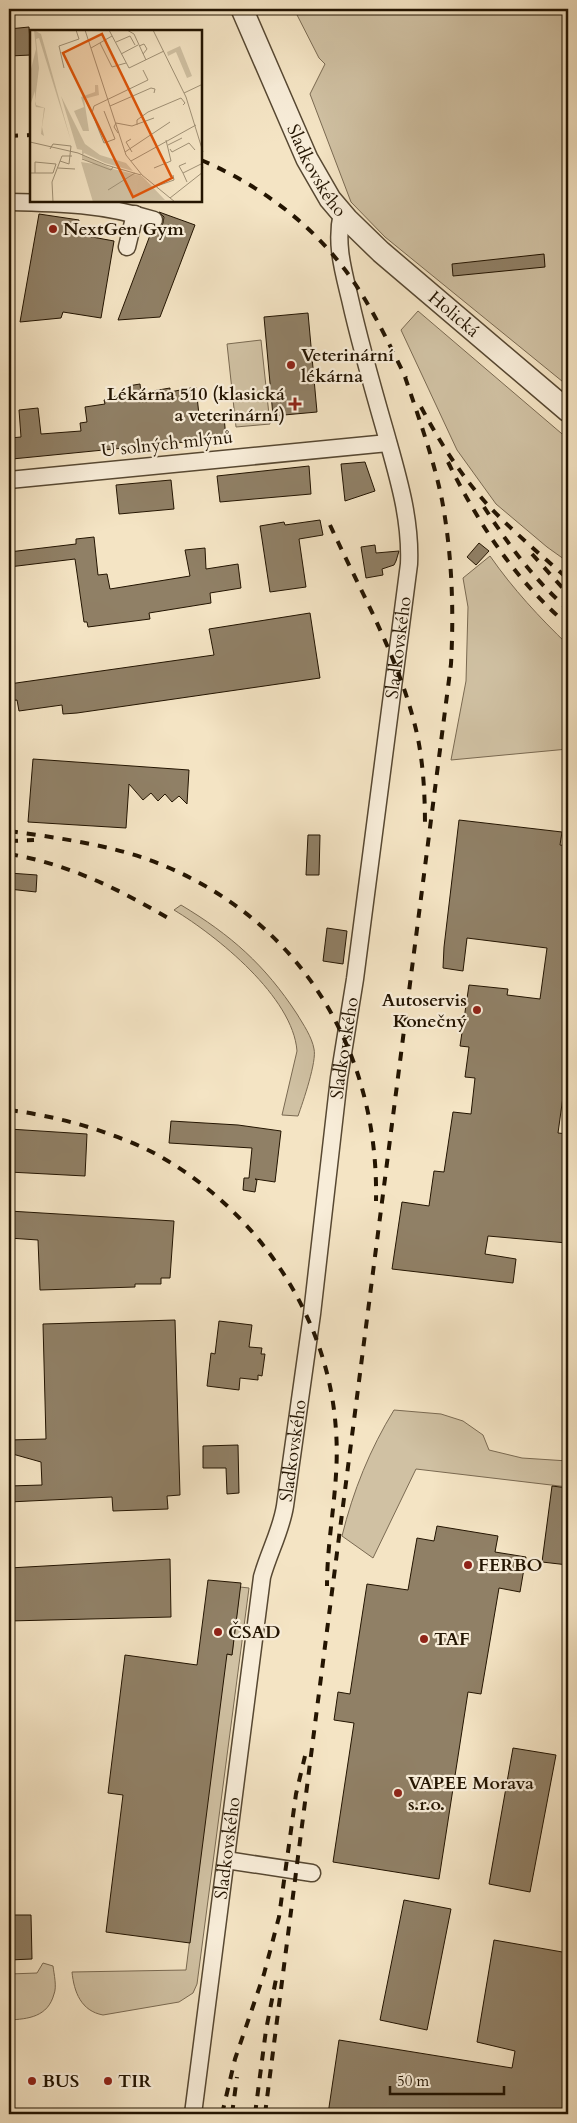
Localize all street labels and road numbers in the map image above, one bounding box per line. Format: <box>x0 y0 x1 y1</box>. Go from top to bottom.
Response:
street label: Sladkovského <box>281 120 353 222</box>
street label: Holická <box>423 285 485 343</box>
street label: U solných mlýnů <box>100 425 234 463</box>
street label: Sladkovského <box>379 595 417 700</box>
street label: Sladkovského <box>324 995 364 1100</box>
street label: Sladkovského <box>273 1398 312 1503</box>
street label: Sladkovského <box>208 1795 246 1901</box>

